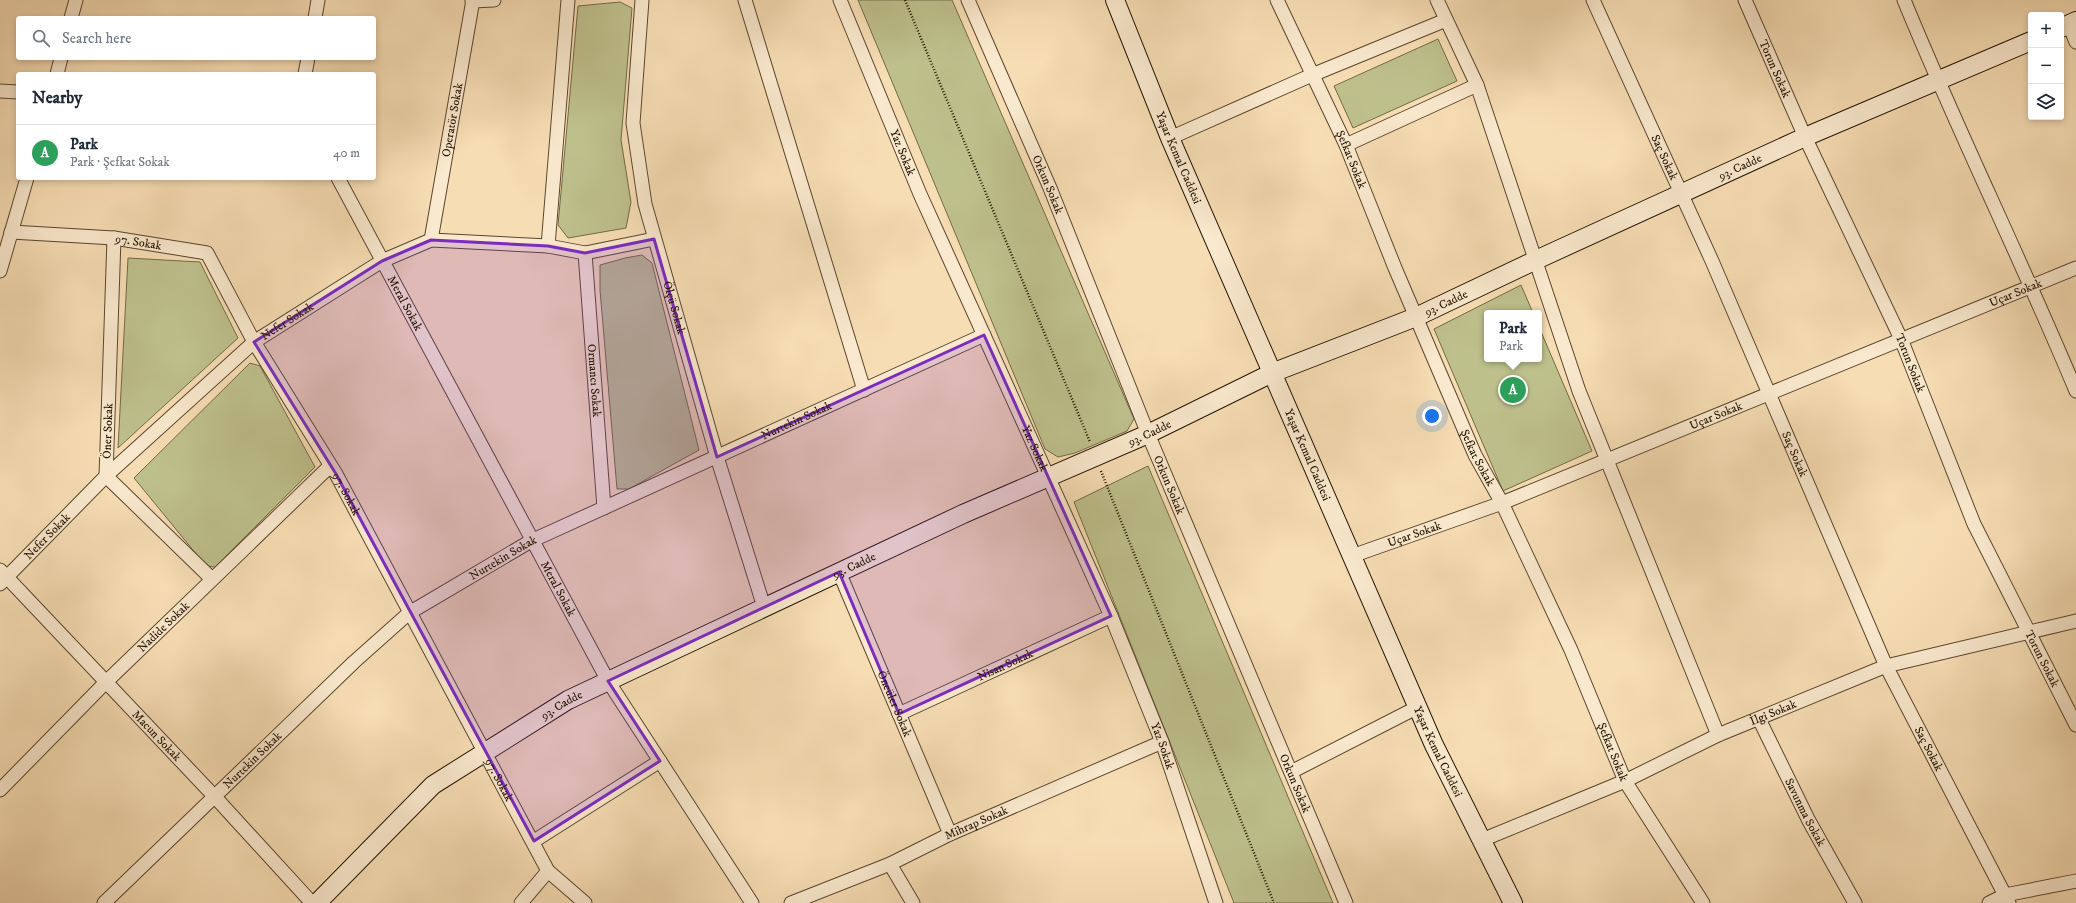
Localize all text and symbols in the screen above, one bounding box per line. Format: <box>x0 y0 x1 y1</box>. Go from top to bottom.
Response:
map controls <box>2028 12 2064 120</box>
button: + <box>2028 12 2064 48</box>
search box <box>16 16 376 60</box>
icon: search <box>30 27 52 49</box>
text: Search here <box>62 29 131 48</box>
street label: Torun Sokak <box>1756 37 1794 100</box>
button: − <box>2028 48 2064 84</box>
street label: Operatör Sokak <box>438 82 466 158</box>
button: layers <box>2028 84 2064 120</box>
text: Nearby <box>32 87 82 109</box>
street label: Yaşar Kemal Caddesi <box>1153 109 1205 206</box>
street label: Yaz Sokak <box>887 127 919 178</box>
street label: Şefkat Sokak <box>1333 128 1370 191</box>
street label: Saç Sokak <box>1648 132 1682 183</box>
text: Park <box>70 135 98 154</box>
text: A <box>41 145 49 161</box>
text: 40 m <box>333 145 360 161</box>
street label: 93. Cadde <box>1715 150 1764 184</box>
street label: Orkun Sokak <box>1029 153 1067 216</box>
text: Park · Şefkat Sokak <box>70 154 170 170</box>
street label: 97. Sokak <box>113 231 163 253</box>
street label: Meral Sokak <box>384 273 426 333</box>
street label: Uçar Sokak <box>1987 275 2044 310</box>
street label: Ölçü Sokak <box>660 279 689 336</box>
street label: 93. Cadde <box>1421 286 1470 320</box>
street label: Nefer Sokak <box>258 299 316 343</box>
popup <box>1484 310 1542 362</box>
text: Park <box>1499 319 1527 338</box>
street label: Torun Sokak <box>1892 331 1929 395</box>
text: Park <box>1499 338 1523 354</box>
street label: Ormancı Sokak <box>584 344 605 418</box>
pin: A <box>1500 375 1526 405</box>
street label: Nurtekin Sokak <box>759 398 834 443</box>
street label: Uçar Sokak <box>1687 398 1744 433</box>
street label: Öner Sokak <box>100 403 116 459</box>
street label: Yaşar Kemal Caddesi <box>1281 406 1334 503</box>
your location <box>1422 406 1442 426</box>
street label: 93. Cadde <box>1125 416 1174 450</box>
street label: Yaz Sokak <box>1018 423 1052 474</box>
street label: Şefkat Sokak <box>1457 427 1498 489</box>
street label: Saç Sokak <box>1779 429 1811 479</box>
street label: Orkun Sokak <box>1150 453 1189 517</box>
street label: 97. Sokak <box>329 469 364 518</box>
street label: Nefer Sokak <box>21 510 73 563</box>
street label: Uçar Sokak <box>1385 518 1443 550</box>
street label: Nurtekin Sokak <box>467 532 539 583</box>
street label: 93. Cadde <box>829 549 878 582</box>
street label: Meral Sokak <box>537 558 579 619</box>
street label: Nadide Sokak <box>134 598 193 655</box>
street label: Torun Sokak <box>2022 628 2063 690</box>
street label: Nisan Sokak <box>975 646 1036 684</box>
street label: Öncüler Sokak <box>874 668 915 739</box>
street label: 93. Cadde <box>537 687 585 723</box>
street label: İlgi Sokak <box>1747 696 1799 729</box>
street label: Yaşar Kemal Caddesi <box>1410 704 1466 799</box>
street label: Macun Sokak <box>129 707 185 764</box>
street label: Yaz Sokak <box>1147 720 1178 771</box>
street label: Şefkat Sokak <box>1594 720 1632 783</box>
street label: Saç Sokak <box>1911 724 1947 774</box>
street label: Nurtekin Sokak <box>220 728 285 792</box>
street label: Orkun Sokak <box>1276 751 1315 815</box>
street label: 97. Sokak <box>481 755 517 804</box>
street label: Savunma Sokak <box>1782 776 1829 849</box>
street label: Mihrap Sokak <box>942 802 1010 843</box>

